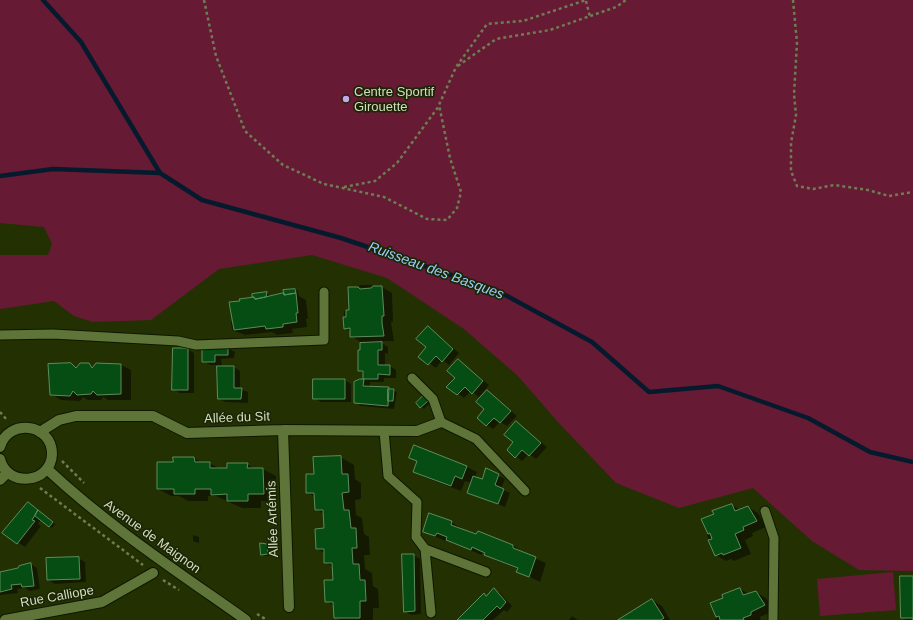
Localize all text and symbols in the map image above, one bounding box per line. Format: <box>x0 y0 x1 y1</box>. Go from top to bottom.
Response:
place label: Centre Sportif Girouette <box>354 84 434 115</box>
marker: Centre Sportif Girouette <box>341 94 351 104</box>
water label: Ruisseau des Basques <box>366 239 506 303</box>
street label: Allée du Sit <box>204 409 270 427</box>
street label: Allée Artémis <box>264 480 282 558</box>
street label: Avenue de Maignon <box>101 497 203 577</box>
street label: Rue Calliope <box>19 583 95 611</box>

